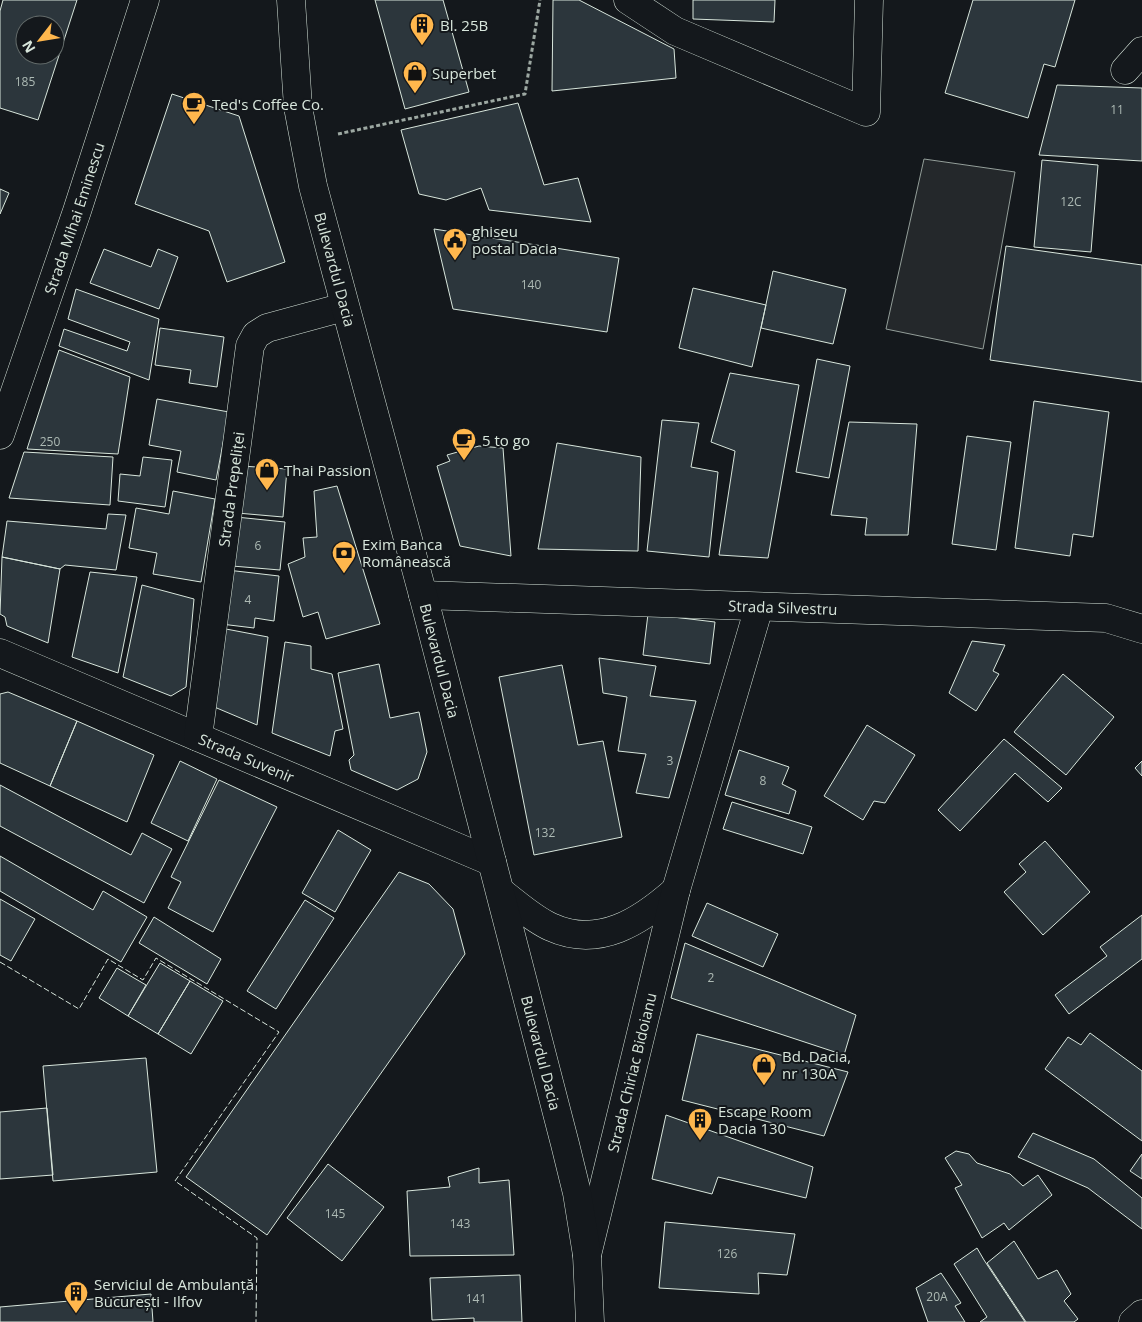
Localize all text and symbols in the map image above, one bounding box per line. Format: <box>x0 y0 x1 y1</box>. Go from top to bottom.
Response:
building icon: Bl. 25B <box>409 12 435 46</box>
north arrow <box>15 15 65 65</box>
place label: Bl. 25B <box>440 15 488 35</box>
text: N <box>17 37 40 57</box>
shop icon: Superbet <box>402 60 428 94</box>
place label: Superbet <box>432 63 496 83</box>
house number: 185 <box>15 73 35 90</box>
cafe icon: Ted's Coffee Co. <box>181 91 207 125</box>
place label: Ted's Coffee Co. <box>212 94 324 114</box>
house number: 11 <box>1110 101 1124 118</box>
street label: Strada Mihai Eminescu <box>39 140 109 297</box>
house number: 12C <box>1060 193 1082 210</box>
street label: Bulevardul Dacia <box>310 210 360 329</box>
place label: ghiseu postal Dacia <box>472 221 557 258</box>
public building icon: ghiseu postal Dacia <box>442 227 468 261</box>
house number: 140 <box>521 276 541 293</box>
cafe icon: 5 to go <box>451 427 477 461</box>
street label: Strada Prepeliței <box>213 430 249 548</box>
place label: 5 to go <box>482 430 530 450</box>
house number: 250 <box>40 433 60 450</box>
shop icon: Thai Passion <box>254 457 280 491</box>
place label: Thai Passion <box>284 460 371 480</box>
place label: Exim Banca Românească <box>362 534 451 571</box>
house number: 6 <box>255 537 262 554</box>
bank icon: Exim Banca Românească <box>331 540 357 574</box>
house number: 4 <box>245 591 252 608</box>
street label: Strada Silvestru <box>728 595 838 619</box>
street label: Bulevardul Dacia <box>416 601 464 720</box>
street label: Strada Suvenir <box>196 729 298 787</box>
house number: 3 <box>667 752 674 769</box>
house number: 8 <box>760 772 767 789</box>
house number: 132 <box>535 824 555 841</box>
house number: 2 <box>708 969 715 986</box>
street label: Strada Chiriac Bidoianu <box>602 991 661 1154</box>
street label: Bulevardul Dacia <box>517 993 566 1112</box>
place label: Bd. Dacia, nr 130A <box>782 1046 851 1083</box>
shop icon: Bd. Dacia, nr 130A <box>751 1052 777 1086</box>
place label: Escape Room Dacia 130 <box>718 1101 812 1138</box>
building icon: Escape Room Dacia 130 <box>687 1107 713 1141</box>
house number: 145 <box>325 1205 345 1222</box>
house number: 143 <box>450 1215 470 1232</box>
house number: 126 <box>717 1245 737 1262</box>
place label: Serviciul de Ambulanță București - Ilfov <box>94 1274 254 1311</box>
building icon: Serviciul de Ambulanță București - Ilfov <box>63 1280 89 1314</box>
house number: 20A <box>926 1288 948 1305</box>
house number: 141 <box>466 1290 486 1307</box>

